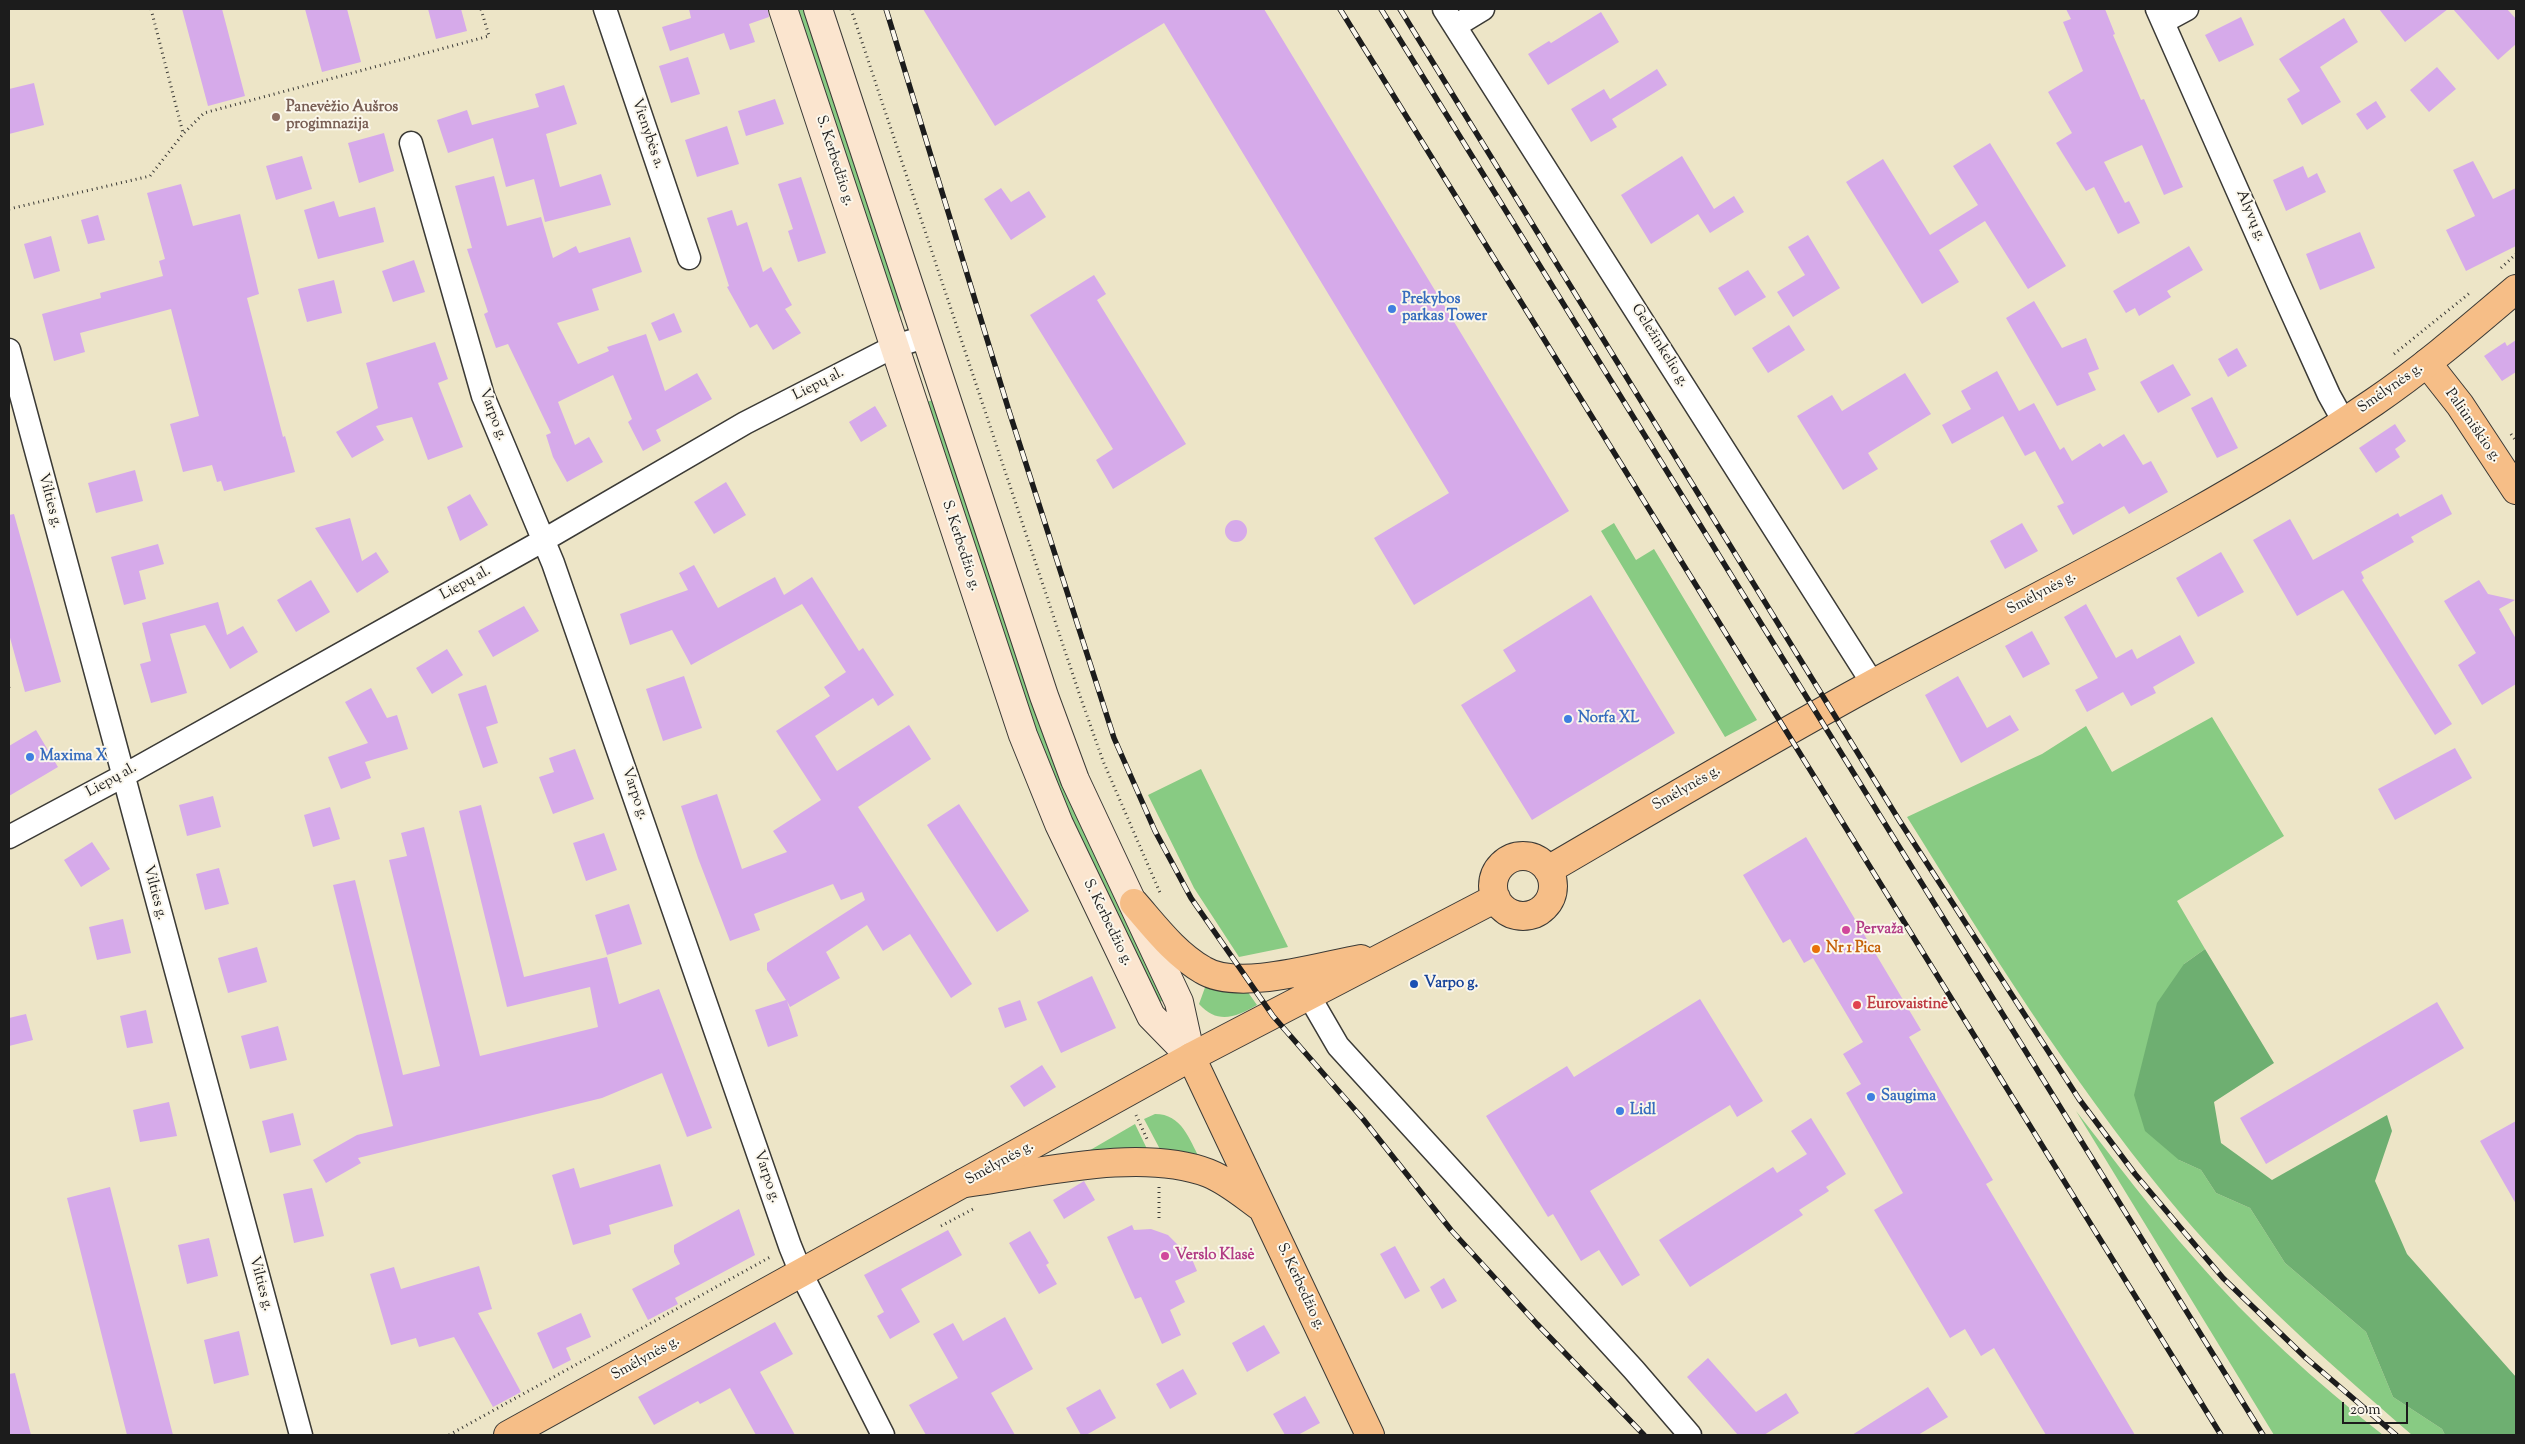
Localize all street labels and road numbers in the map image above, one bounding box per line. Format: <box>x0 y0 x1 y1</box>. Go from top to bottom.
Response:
street label: Vienybės a. <box>627 96 667 172</box>
street label: S. Kerbedžio g. <box>811 113 857 209</box>
street label: Alyvų g. <box>2231 187 2269 245</box>
street label: Geležinkelio g. <box>1626 301 1692 391</box>
street label: Smėlynės g. <box>2355 360 2427 418</box>
street label: Liepų al. <box>790 364 848 406</box>
street label: Varpo g. <box>474 386 510 444</box>
street label: Paliūniškio g. <box>2440 386 2504 466</box>
street label: Vilties g. <box>33 472 65 530</box>
street label: S. Kerbedžio g. <box>937 498 983 594</box>
street label: Liepų al. <box>438 563 494 605</box>
street label: Smėlynės g. <box>2004 568 2080 620</box>
street label: Liepų al. <box>84 760 140 802</box>
street label: Smėlynės g. <box>1650 762 1724 816</box>
street label: Varpo g. <box>617 765 651 823</box>
street label: Vilties g. <box>138 864 170 922</box>
street label: S. Kerbedžio g. <box>1078 877 1136 969</box>
street label: Smėlynės g. <box>963 1138 1037 1190</box>
street label: Varpo g. <box>749 1148 783 1206</box>
street label: S. Kerbedžio g. <box>1272 1241 1328 1333</box>
street label: Vilties g. <box>244 1255 276 1313</box>
street label: Smėlynės g. <box>609 1333 683 1385</box>

